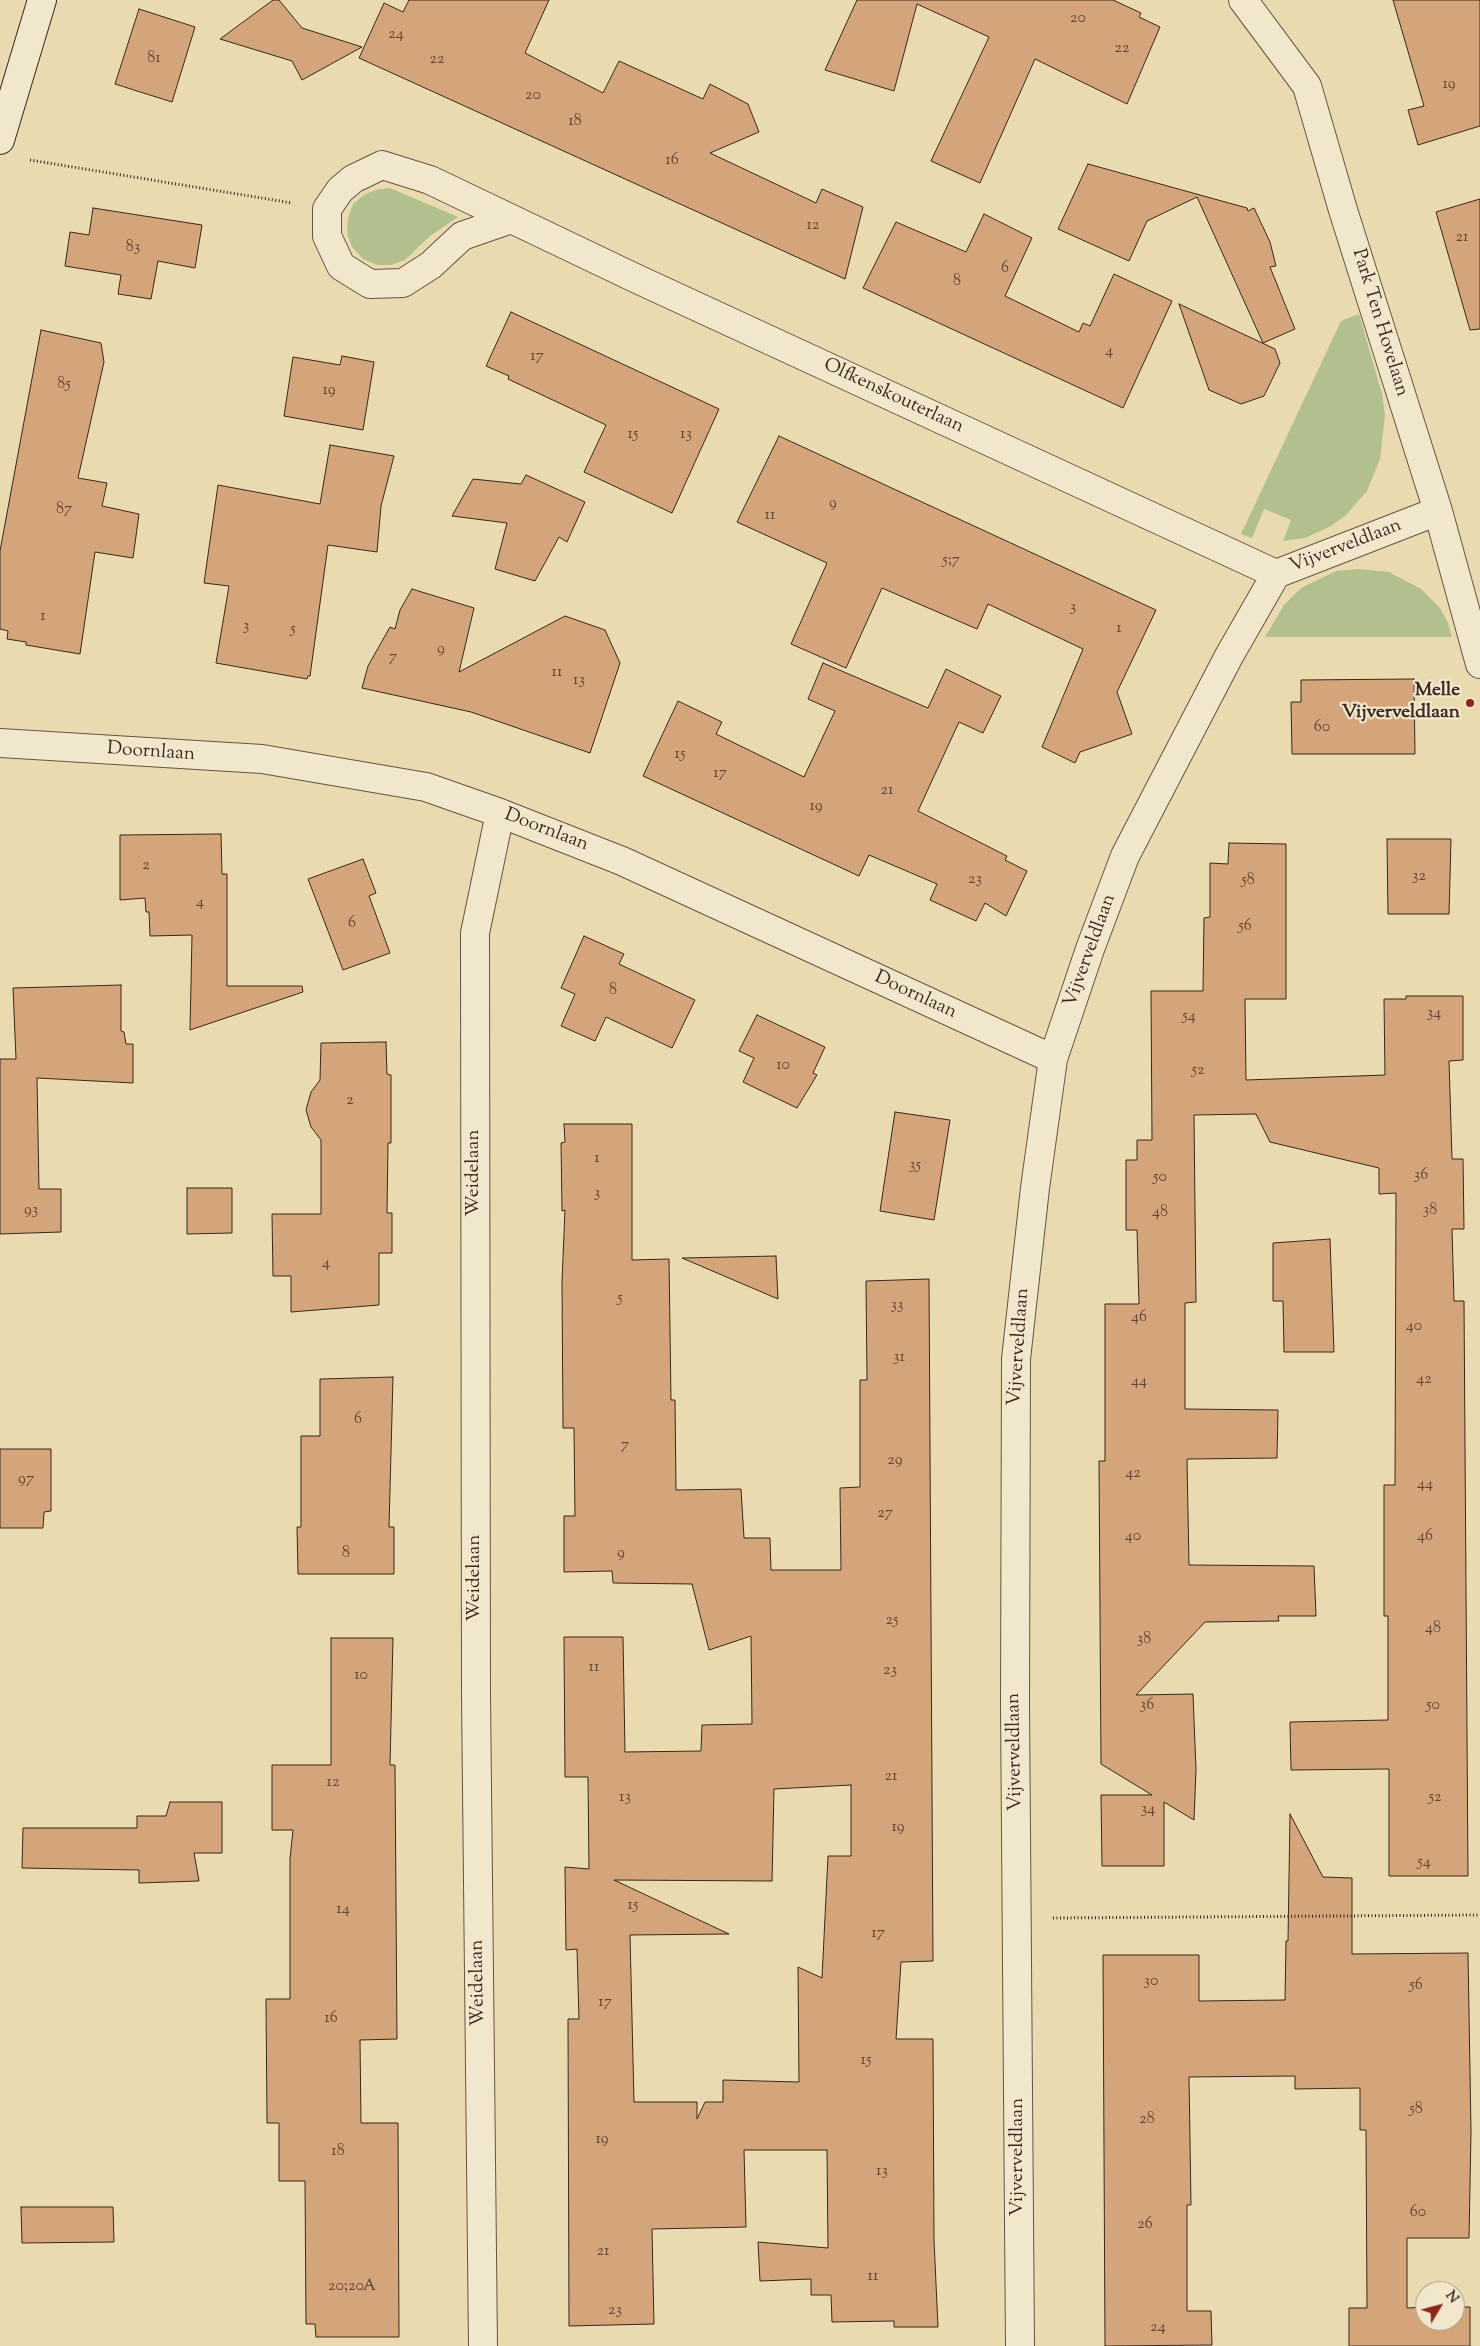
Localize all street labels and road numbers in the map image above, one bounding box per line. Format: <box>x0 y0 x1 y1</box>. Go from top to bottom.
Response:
street label: Park Ten Hovelaan <box>1346 246 1412 400</box>
street label: Olfkenskouterlaan <box>819 355 967 439</box>
street label: Vijverveldlaan <box>1287 515 1405 579</box>
street label: Doornlaan <box>106 739 196 767</box>
street label: Doornlaan <box>501 805 591 857</box>
street label: Vijverveldlaan <box>1060 892 1122 1010</box>
street label: Doornlaan <box>870 967 960 1025</box>
street label: Weidelaan <box>464 1130 486 1216</box>
street label: Vijverveldlaan <box>1005 1287 1035 1407</box>
street label: Weidelaan <box>465 1535 487 1621</box>
street label: Vijverveldlaan <box>1004 1693 1028 1811</box>
street label: Weidelaan <box>467 1939 491 2027</box>
street label: Vijverveldlaan <box>1008 2098 1030 2216</box>

